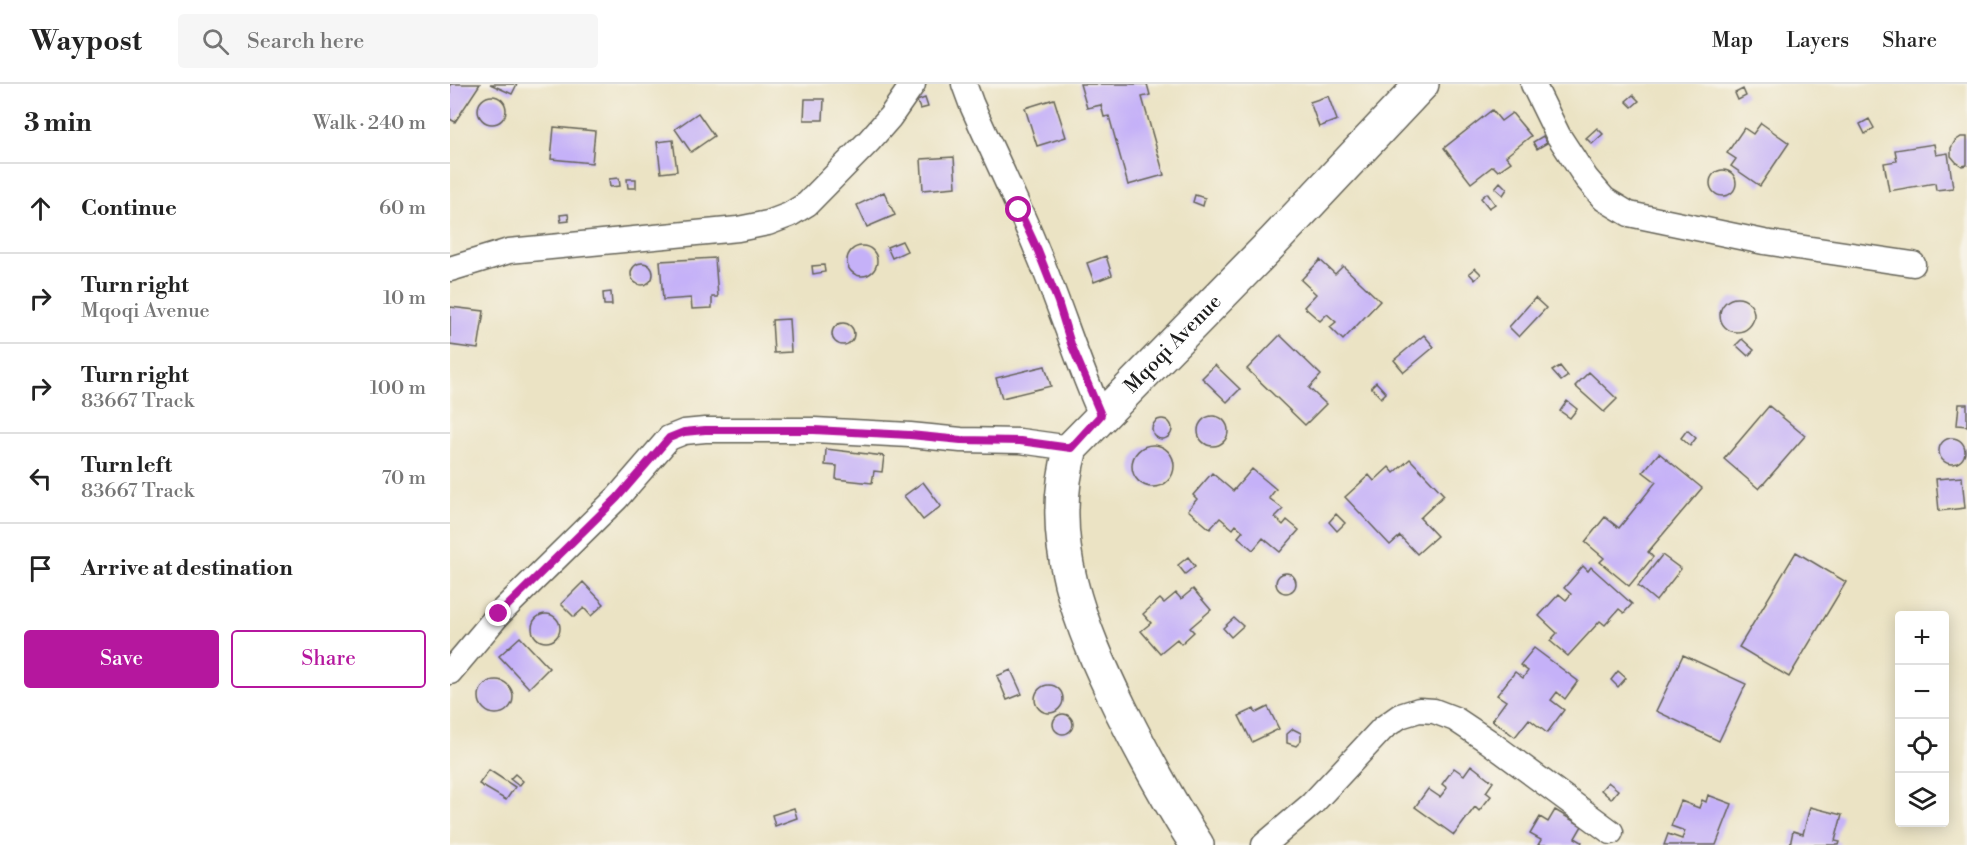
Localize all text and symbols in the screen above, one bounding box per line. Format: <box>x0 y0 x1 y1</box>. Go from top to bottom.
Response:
search box <box>178 14 598 68</box>
text: Waypost <box>30 24 142 59</box>
icon: search <box>199 25 232 58</box>
text: Search here <box>247 28 364 55</box>
text: Map <box>1712 28 1753 54</box>
text: Layers <box>1786 28 1849 54</box>
text: Share <box>1882 28 1937 54</box>
text: 3 min <box>24 107 92 139</box>
text: Walk · 240 m <box>313 111 426 136</box>
icon: ahead <box>24 192 57 225</box>
text: Continue <box>81 195 177 222</box>
text: 60 m <box>379 196 426 221</box>
route start <box>1005 196 1031 222</box>
text: Turn right <box>81 272 189 299</box>
icon: right <box>24 282 57 315</box>
text: 10 m <box>383 286 426 311</box>
street label: Mqoqi Avenue <box>1119 289 1227 399</box>
text: Mqoqi Avenue <box>81 299 210 324</box>
text: Turn right <box>81 362 189 389</box>
icon: right <box>24 372 57 405</box>
text: 100 m <box>370 376 426 401</box>
text: 83667 Track <box>81 389 194 414</box>
text: Turn left <box>81 452 172 479</box>
icon: left <box>24 462 57 495</box>
text: 70 m <box>382 466 426 491</box>
text: 83667 Track <box>81 479 194 504</box>
icon: arrive <box>24 552 57 585</box>
text: Arrive at destination <box>81 555 293 582</box>
route end <box>485 600 511 626</box>
map controls <box>1895 611 1949 827</box>
button: + <box>1895 611 1949 665</box>
button: Save <box>24 630 219 688</box>
button: Share <box>231 630 426 688</box>
button: − <box>1895 665 1949 719</box>
button: locate <box>1895 719 1949 773</box>
button: layers <box>1895 773 1949 827</box>

